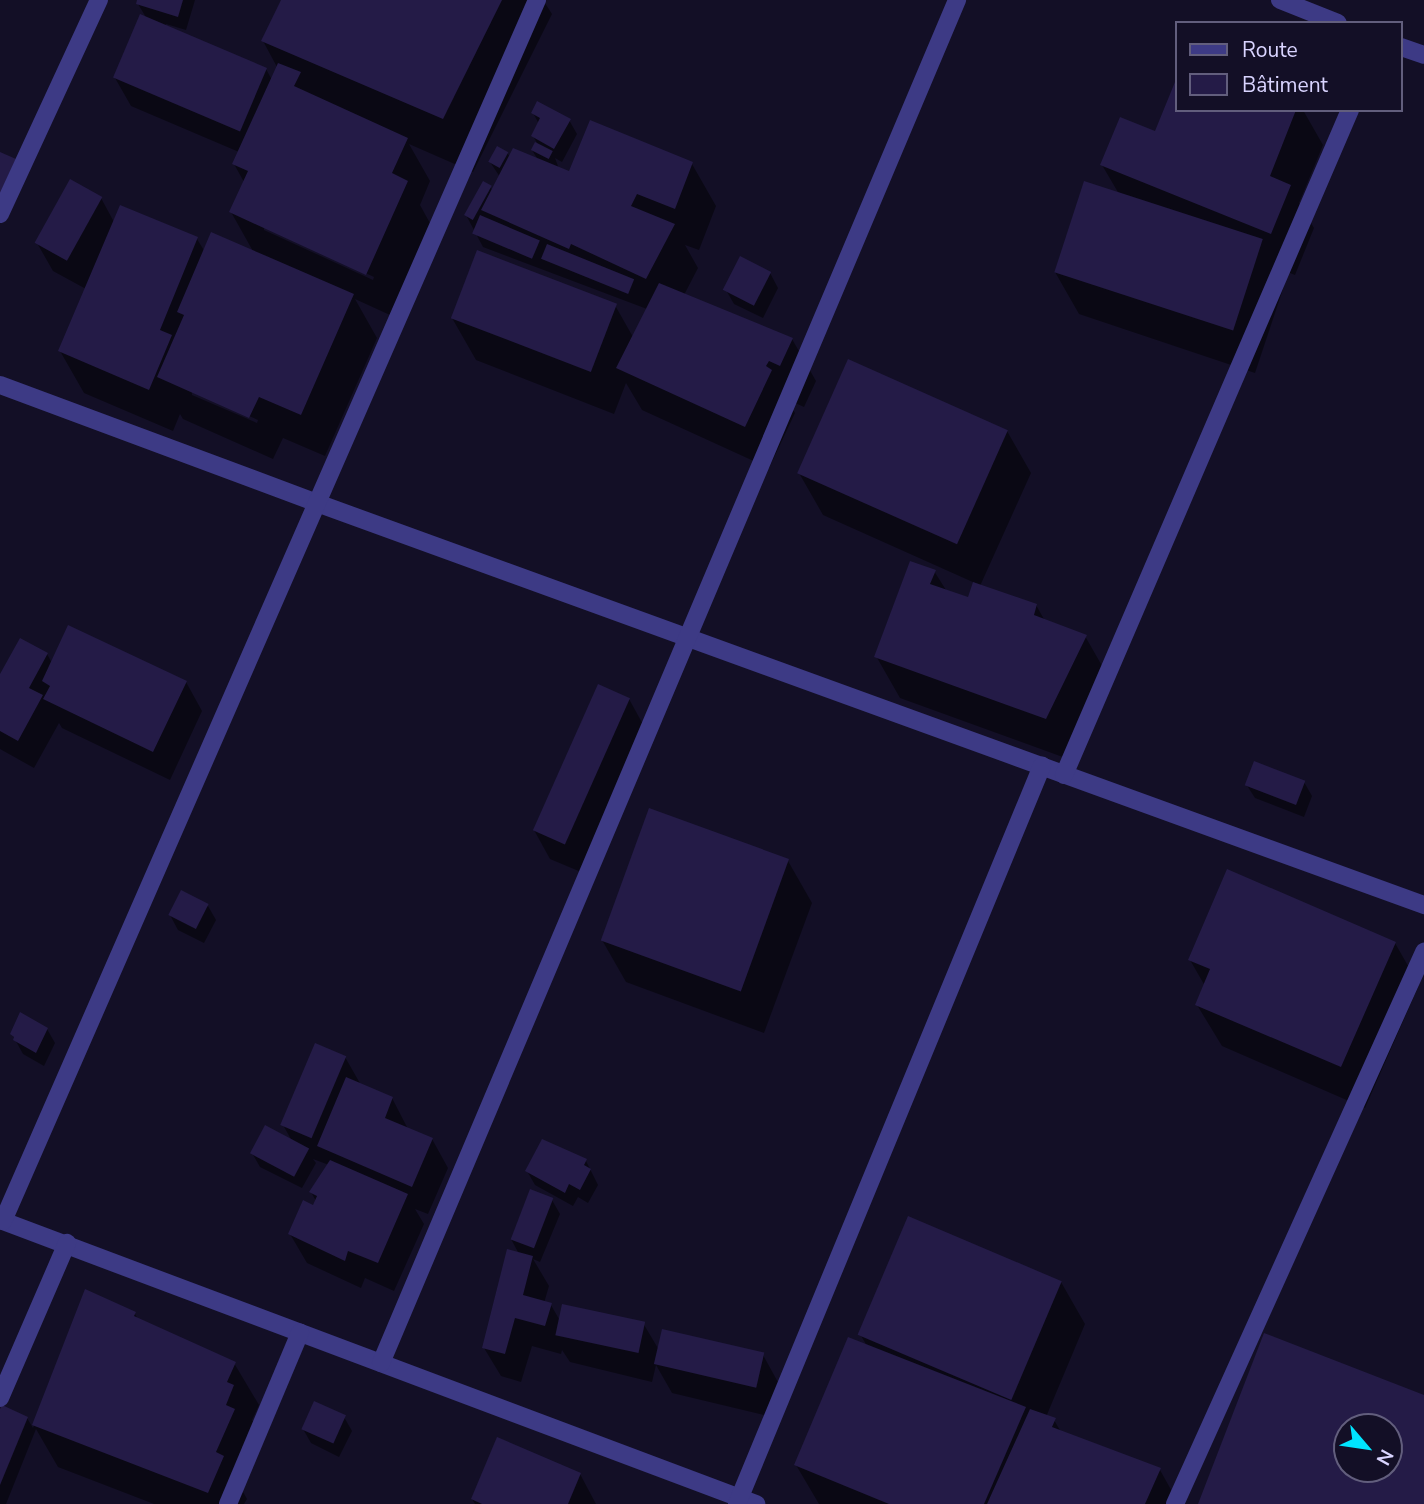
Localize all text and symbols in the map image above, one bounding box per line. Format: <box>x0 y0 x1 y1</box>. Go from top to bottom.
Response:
legend <box>1176 21 1403 112</box>
text: Route <box>1242 36 1298 64</box>
text: Bâtiment <box>1242 71 1328 99</box>
north arrow <box>1333 1413 1403 1483</box>
text: N <box>1370 1445 1399 1470</box>

